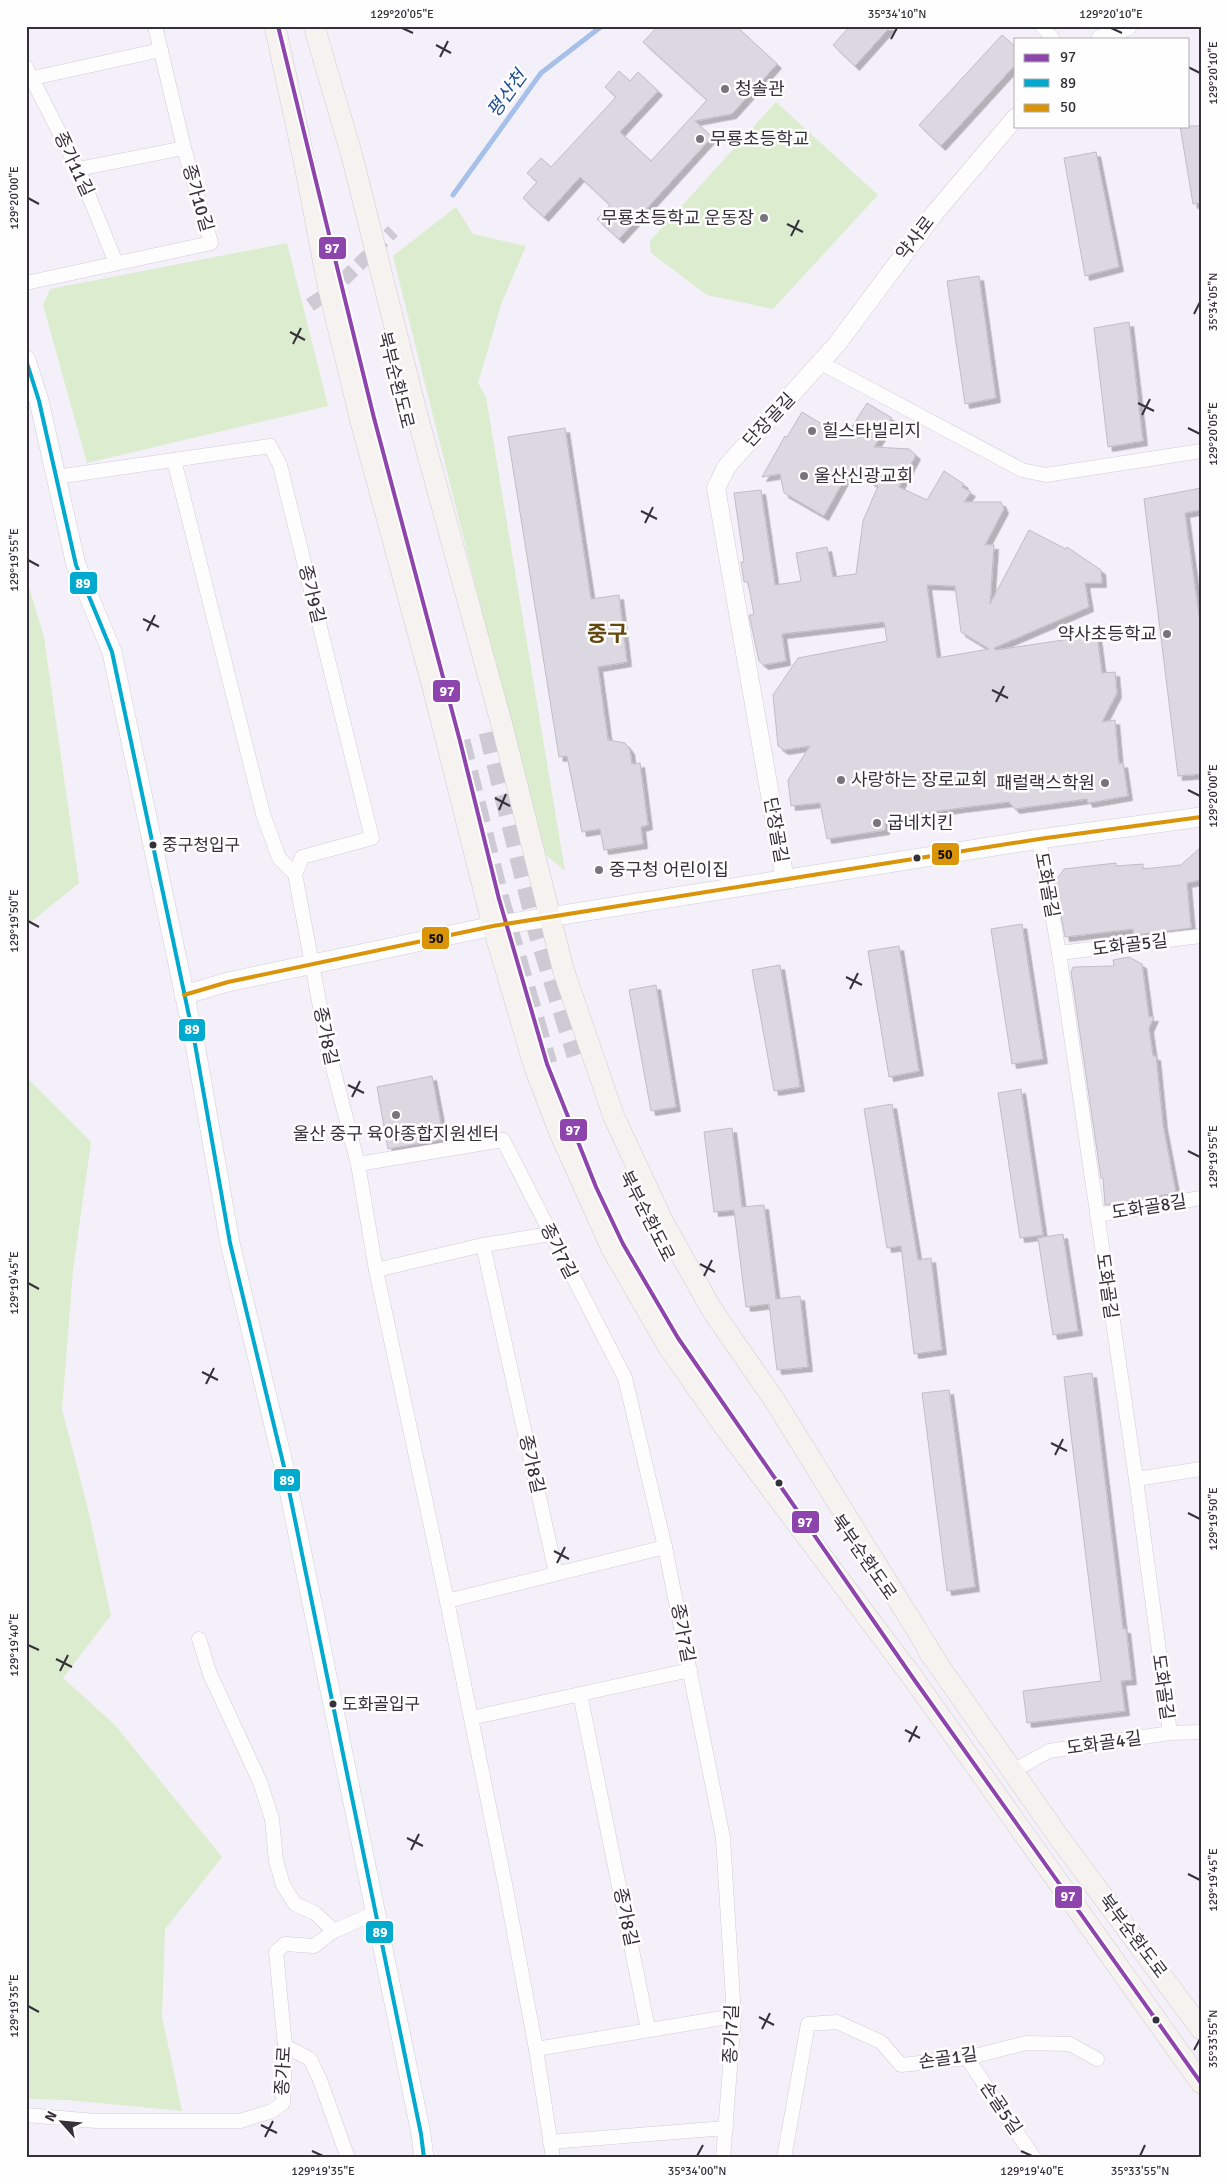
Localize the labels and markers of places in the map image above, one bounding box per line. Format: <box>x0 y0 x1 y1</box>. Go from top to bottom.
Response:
place label: 청솔관 <box>735 78 785 100</box>
marker: 청솔관 <box>719 83 731 95</box>
place label: 무룡초등학교 <box>710 128 809 150</box>
marker: 무룡초등학교 <box>694 133 706 145</box>
place label: 무룡초등학교 운동장 <box>601 207 754 229</box>
marker: 무룡초등학교 운동장 <box>758 212 770 224</box>
place label: 힐스타빌리지 <box>822 420 921 442</box>
marker: 힐스타빌리지 <box>806 425 818 437</box>
place label: 울산신광교회 <box>814 465 913 487</box>
marker: 울산신광교회 <box>798 470 810 482</box>
place label: 약사초등학교 <box>1058 623 1157 645</box>
marker: 약사초등학교 <box>1161 628 1173 640</box>
place label: 사랑하는 장로교회 <box>851 769 987 791</box>
place label: 패럴랙스학원 <box>996 772 1095 794</box>
marker: 사랑하는 장로교회 <box>835 774 847 786</box>
marker: 패럴랙스학원 <box>1099 777 1111 789</box>
place label: 굽네치킨 <box>887 812 953 834</box>
marker: 굽네치킨 <box>871 817 883 829</box>
place label: 중구청입구 <box>162 835 240 856</box>
marker: 중구청입구 <box>148 840 158 850</box>
unlabelled marker <box>912 853 922 863</box>
place label: 중구청 어린이집 <box>609 859 729 881</box>
marker: 중구청 어린이집 <box>593 864 605 876</box>
marker: 울산 중구 육아종합지원센터 <box>390 1109 402 1121</box>
place label: 울산 중구 육아종합지원센터 <box>293 1123 499 1145</box>
unlabelled marker <box>774 1478 784 1488</box>
place label: 도화골입구 <box>342 1694 420 1715</box>
marker: 도화골입구 <box>328 1699 338 1709</box>
unlabelled marker <box>1151 2015 1161 2025</box>

